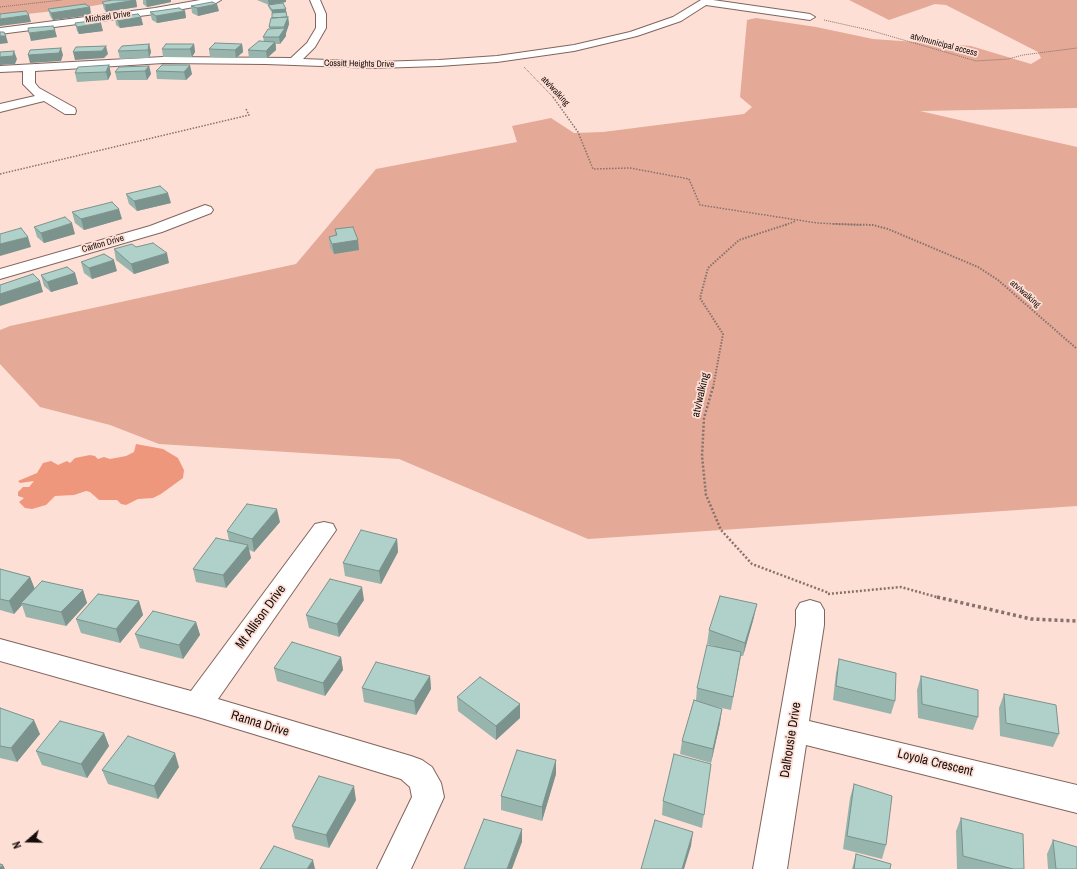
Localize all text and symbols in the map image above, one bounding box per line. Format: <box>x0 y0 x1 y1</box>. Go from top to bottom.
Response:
street label: Michael Drive <box>85 8 131 26</box>
street label: atv/municipal access <box>909 31 979 59</box>
street label: Cossitt Heights Drive <box>324 58 394 70</box>
street label: atv/walking <box>538 74 572 108</box>
street label: Carlton Drive <box>81 233 125 255</box>
street label: atv/walking <box>1008 278 1042 310</box>
street label: atv/walking <box>689 372 713 418</box>
street label: Mt Allison Drive <box>233 582 289 652</box>
street label: Dalhousie Drive <box>777 701 805 779</box>
street label: Ranna Drive <box>229 708 291 740</box>
street label: Loyola Crescent <box>896 746 974 780</box>
north arrow <box>8 821 48 861</box>
text: N <box>9 840 24 851</box>

